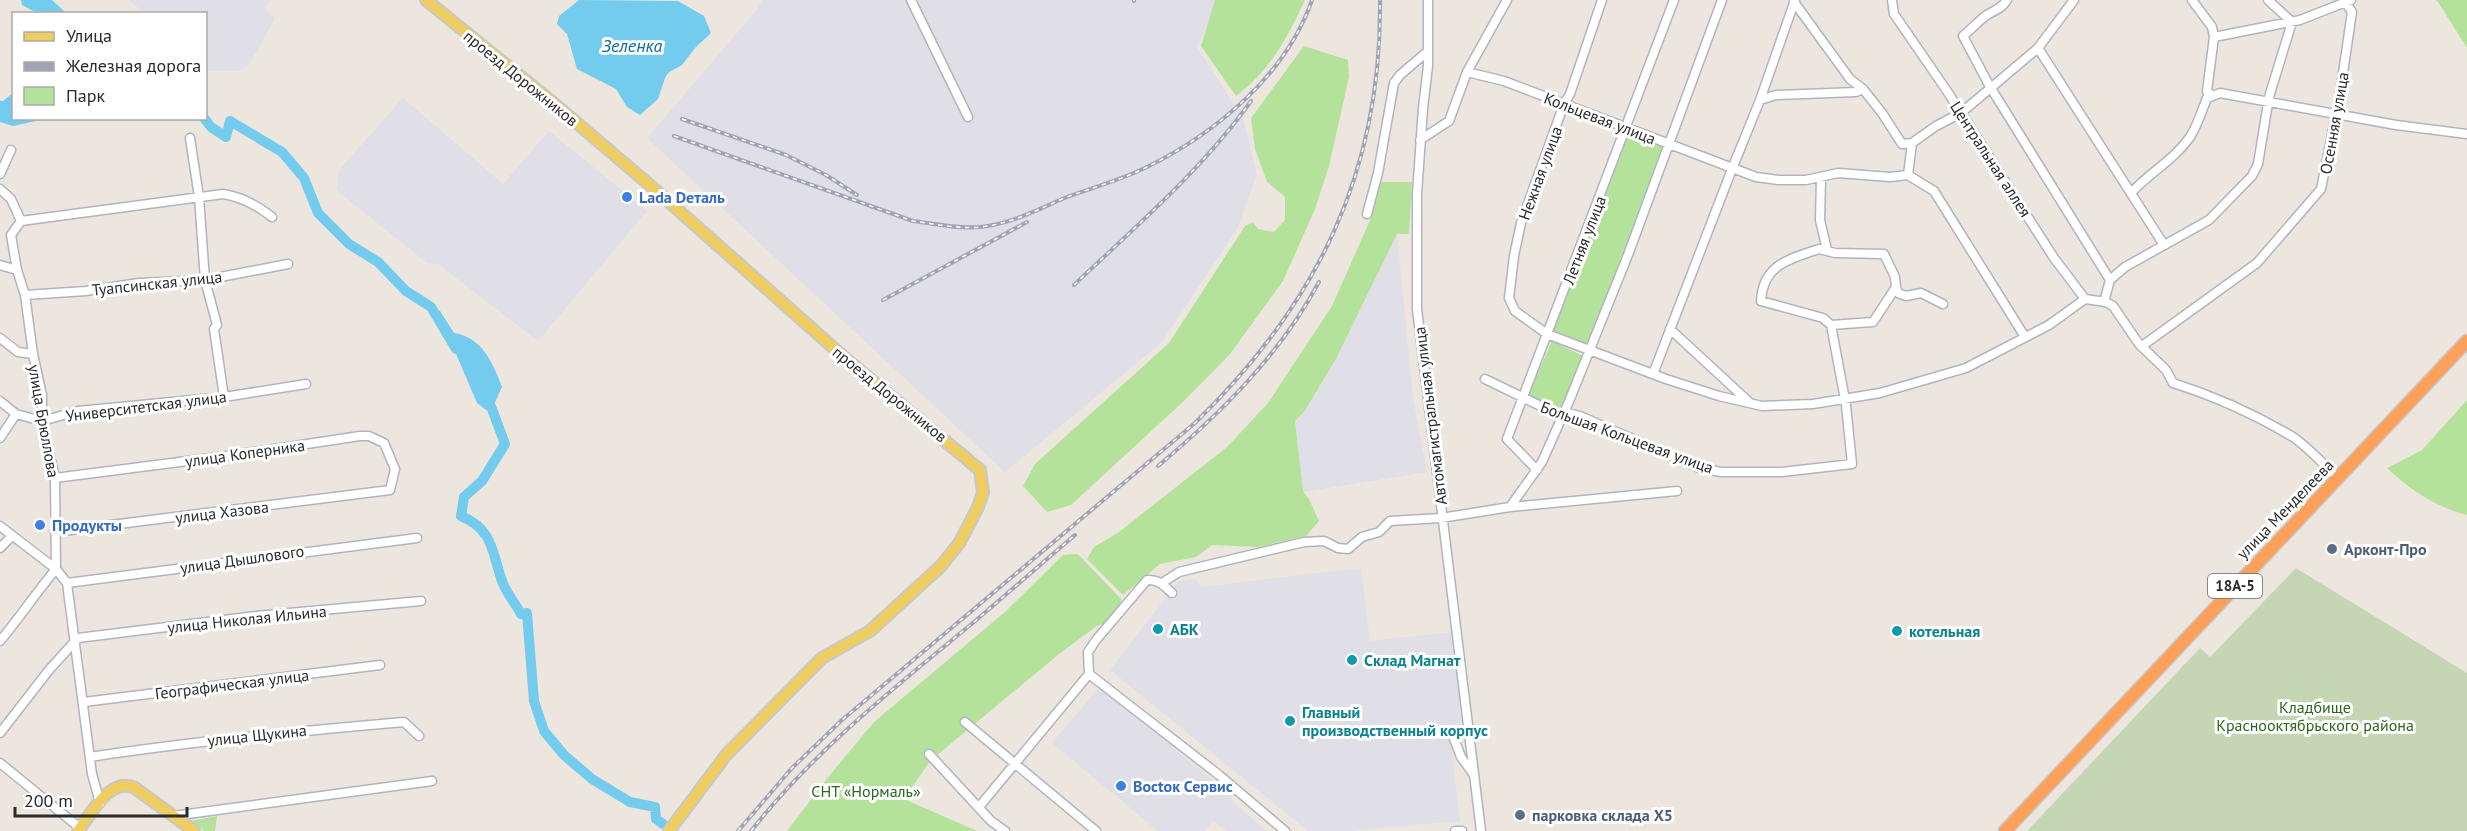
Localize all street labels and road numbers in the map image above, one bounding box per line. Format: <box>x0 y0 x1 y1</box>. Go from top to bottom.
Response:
street label: проезд Дорожников <box>460 26 582 130</box>
street label: Осенняя улица <box>2315 70 2353 176</box>
street label: Кольцевая улица <box>1541 88 1659 148</box>
street label: Центральная аллея <box>1946 97 2036 221</box>
street label: Нежная улица <box>1514 123 1566 223</box>
street label: Летняя улица <box>1558 193 1610 288</box>
street label: Туапсинская улица <box>91 266 223 300</box>
street label: Автомагистральная улица <box>1409 326 1451 506</box>
street label: проезд Дорожников <box>829 342 951 446</box>
street label: улица Брюллова <box>24 363 64 479</box>
street label: Университетская улица <box>64 386 228 426</box>
street label: Большая Кольцевая улица <box>1538 396 1716 478</box>
street label: улица Коперника <box>184 435 306 471</box>
street label: улица Менделеева <box>2232 455 2338 563</box>
street label: улица Хазова <box>174 496 270 528</box>
street label: улица Дышлового <box>179 540 305 578</box>
road number: 18А-5 <box>2208 574 2262 598</box>
street label: улица Николая Ильина <box>166 601 328 637</box>
street label: Географическая улица <box>154 665 310 703</box>
street label: улица Щукина <box>206 720 308 750</box>

